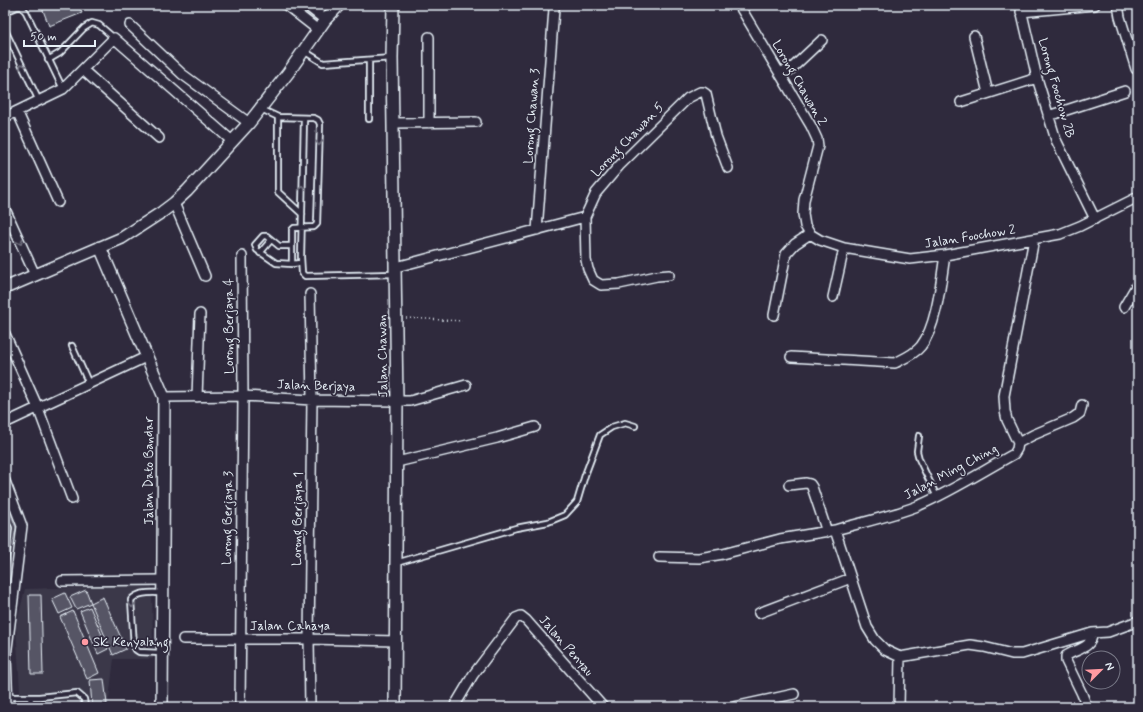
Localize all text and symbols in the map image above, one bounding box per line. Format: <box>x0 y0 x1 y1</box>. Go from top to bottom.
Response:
scale bar <box>24 22 95 48</box>
text: 50 m <box>30 29 57 45</box>
street label: Lorong Foochow 2B <box>1032 36 1078 140</box>
street label: Lorong Chawan 2 <box>766 37 831 130</box>
one-way arrow <box>19 62 27 70</box>
street label: Lorong Chawan 3 <box>520 68 546 164</box>
street label: Lorong Chawan 5 <box>588 99 670 182</box>
one-way arrow <box>315 140 324 146</box>
one-way arrow <box>298 185 306 191</box>
street label: Jalan Foochow 2 <box>923 221 1017 253</box>
one-way arrow <box>15 237 23 245</box>
street label: Lorong Berjaya 4 <box>221 278 240 374</box>
street label: Jalan Chawan <box>374 314 392 398</box>
street label: Jalan Berjaya <box>277 376 355 396</box>
street label: Jalan Dato Bandar <box>141 416 158 526</box>
street label: Jalan Ming Ching <box>901 440 1001 505</box>
street label: Lorong Berjaya 3 <box>219 471 239 565</box>
street label: Lorong Berjaya 1 <box>289 472 309 566</box>
one-way arrow <box>128 603 136 609</box>
street label: Jalan Penyau <box>535 612 597 680</box>
street label: Jalan Cahaya <box>250 618 330 635</box>
place label: SK Kenyalang <box>93 634 169 653</box>
marker: SK Kenyalang <box>80 637 90 647</box>
north arrow <box>1081 650 1121 690</box>
text: N <box>1101 660 1117 673</box>

